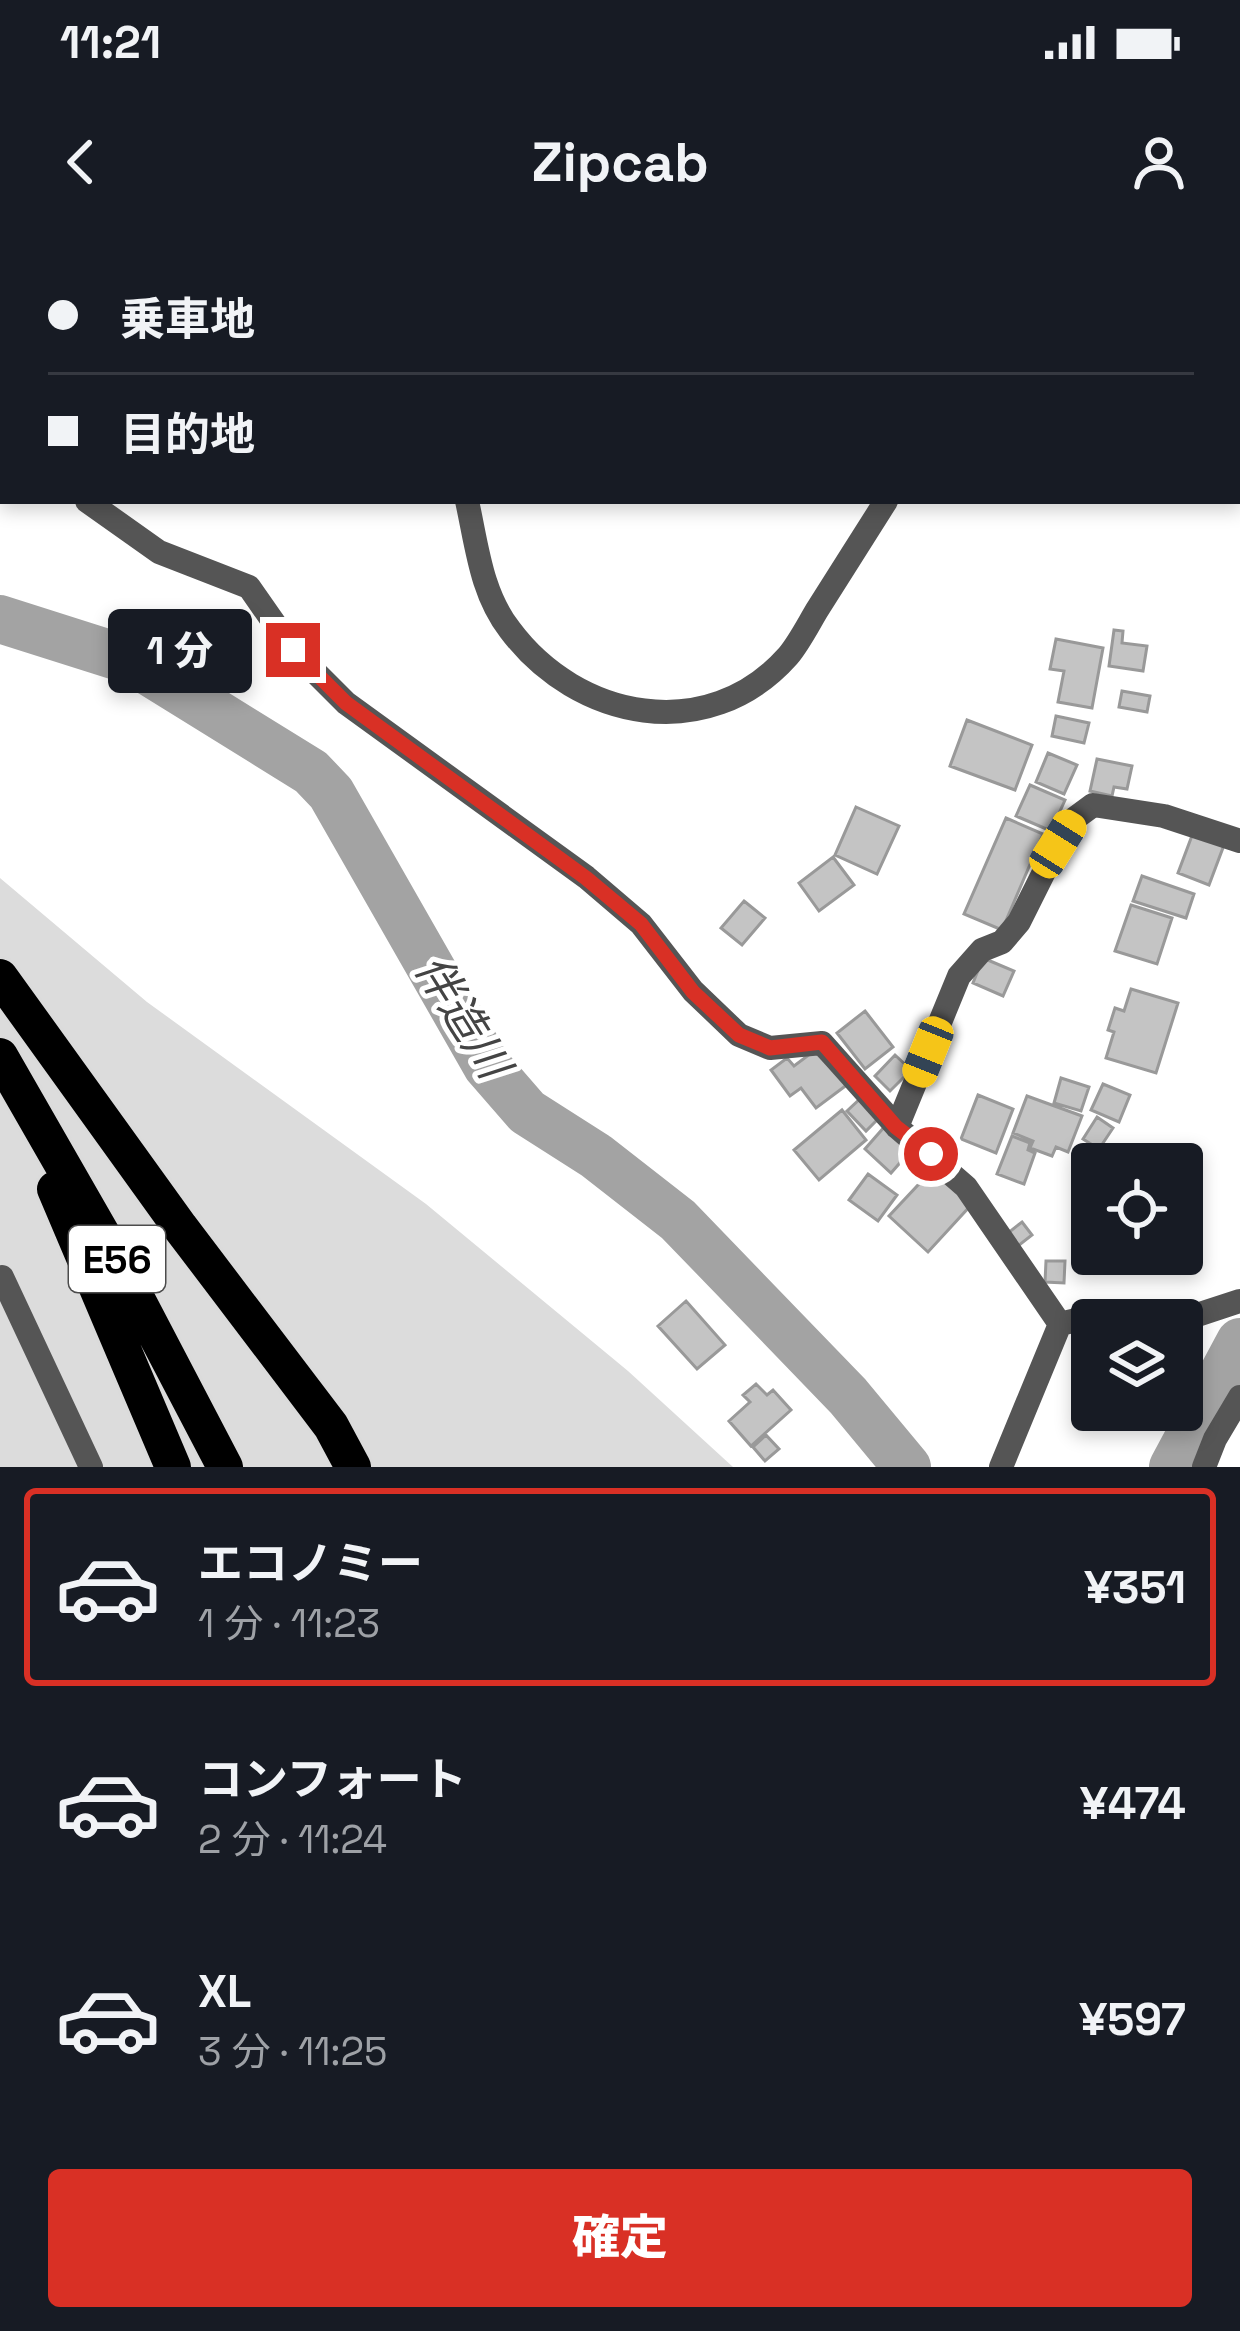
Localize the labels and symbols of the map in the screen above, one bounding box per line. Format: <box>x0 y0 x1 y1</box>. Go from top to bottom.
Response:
callout: 1 分 <box>107 608 251 692</box>
route end <box>266 623 320 677</box>
car <box>1024 804 1092 884</box>
water label: 伴造川 <box>403 944 525 1092</box>
car <box>898 1012 958 1092</box>
route start <box>904 1127 958 1181</box>
road number: E56 <box>69 1226 165 1292</box>

